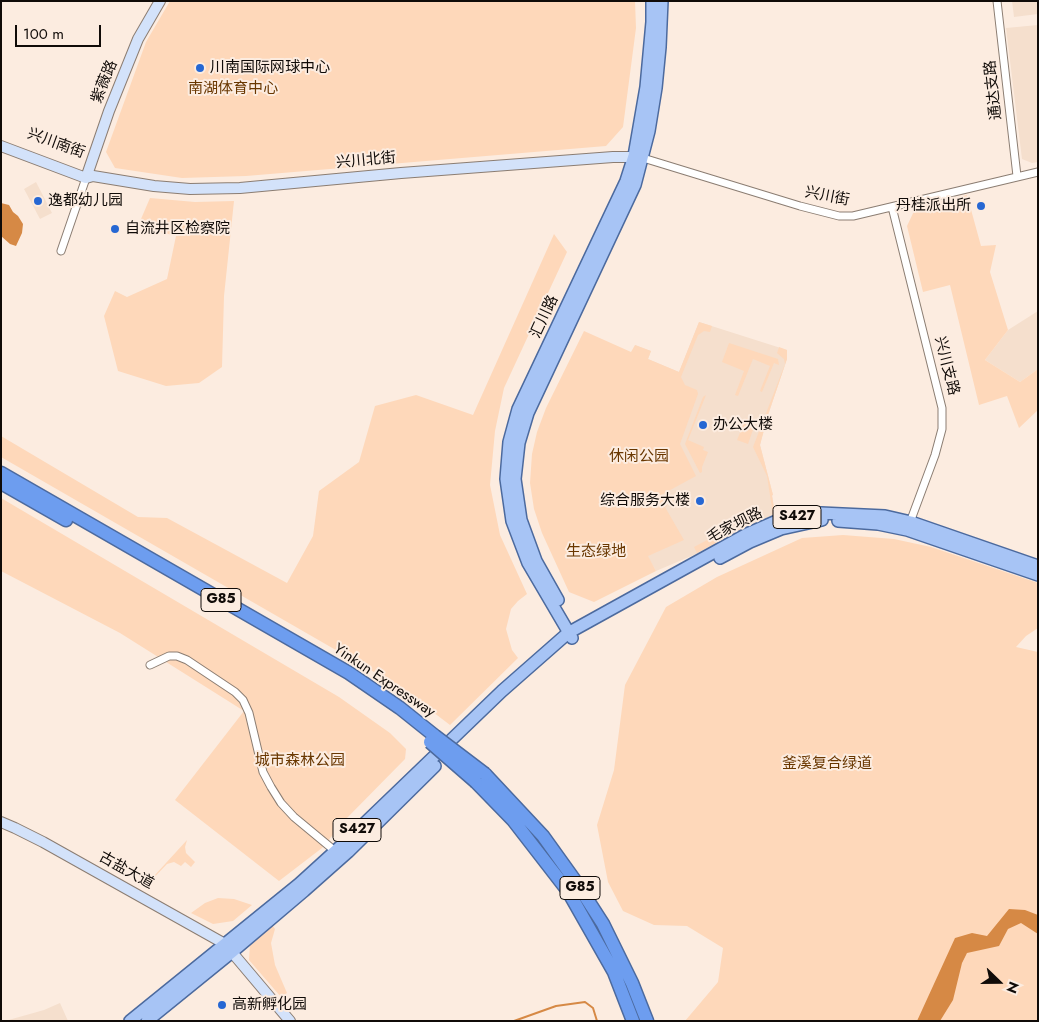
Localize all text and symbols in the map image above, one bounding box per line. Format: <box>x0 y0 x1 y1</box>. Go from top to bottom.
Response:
scale bar <box>18 15 104 47</box>
text: 100 m <box>23 23 64 45</box>
street label: 紫薇路 <box>88 58 122 106</box>
place label: 川南国际网球中心 <box>210 59 330 77</box>
street label: 通达支路 <box>982 59 1006 121</box>
marker: 川南国际网球中心 <box>194 62 206 74</box>
park label: 南湖体育中心 <box>188 80 278 98</box>
street label: 兴川南街 <box>25 125 87 163</box>
street label: 兴川北街 <box>335 149 397 173</box>
street label: 兴川街 <box>803 184 851 210</box>
place label: 逸都幼儿园 <box>48 192 123 210</box>
marker: 逸都幼儿园 <box>32 195 44 207</box>
place label: 丹桂派出所 <box>896 197 971 215</box>
marker: 丹桂派出所 <box>975 200 987 212</box>
place label: 自流井区检察院 <box>125 220 230 238</box>
marker: 自流井区检察院 <box>109 223 121 235</box>
street label: 汇川路 <box>527 293 563 341</box>
street label: 兴川支路 <box>930 335 962 397</box>
place label: 办公大楼 <box>713 416 773 434</box>
marker: 办公大楼 <box>697 419 709 431</box>
park label: 休闲公园 <box>609 448 669 466</box>
place label: 综合服务大楼 <box>600 492 690 510</box>
marker: 综合服务大楼 <box>694 495 706 507</box>
street label: 毛家坝路 <box>704 504 766 548</box>
road number: S427 <box>773 506 821 528</box>
park label: 生态绿地 <box>566 543 626 561</box>
road number: G85 <box>201 588 241 612</box>
street label: Yinkun Expressway <box>330 640 438 722</box>
park label: 城市森林公园 <box>255 752 345 770</box>
park label: 釜溪复合绿道 <box>782 755 872 773</box>
road number: S427 <box>333 818 381 842</box>
street label: 古盐大道 <box>95 849 157 893</box>
road number: G85 <box>560 876 600 900</box>
north arrow <box>974 957 1024 1007</box>
text: N <box>1002 979 1024 997</box>
place label: 高新孵化园 <box>232 996 307 1014</box>
marker: 高新孵化园 <box>216 999 228 1011</box>

